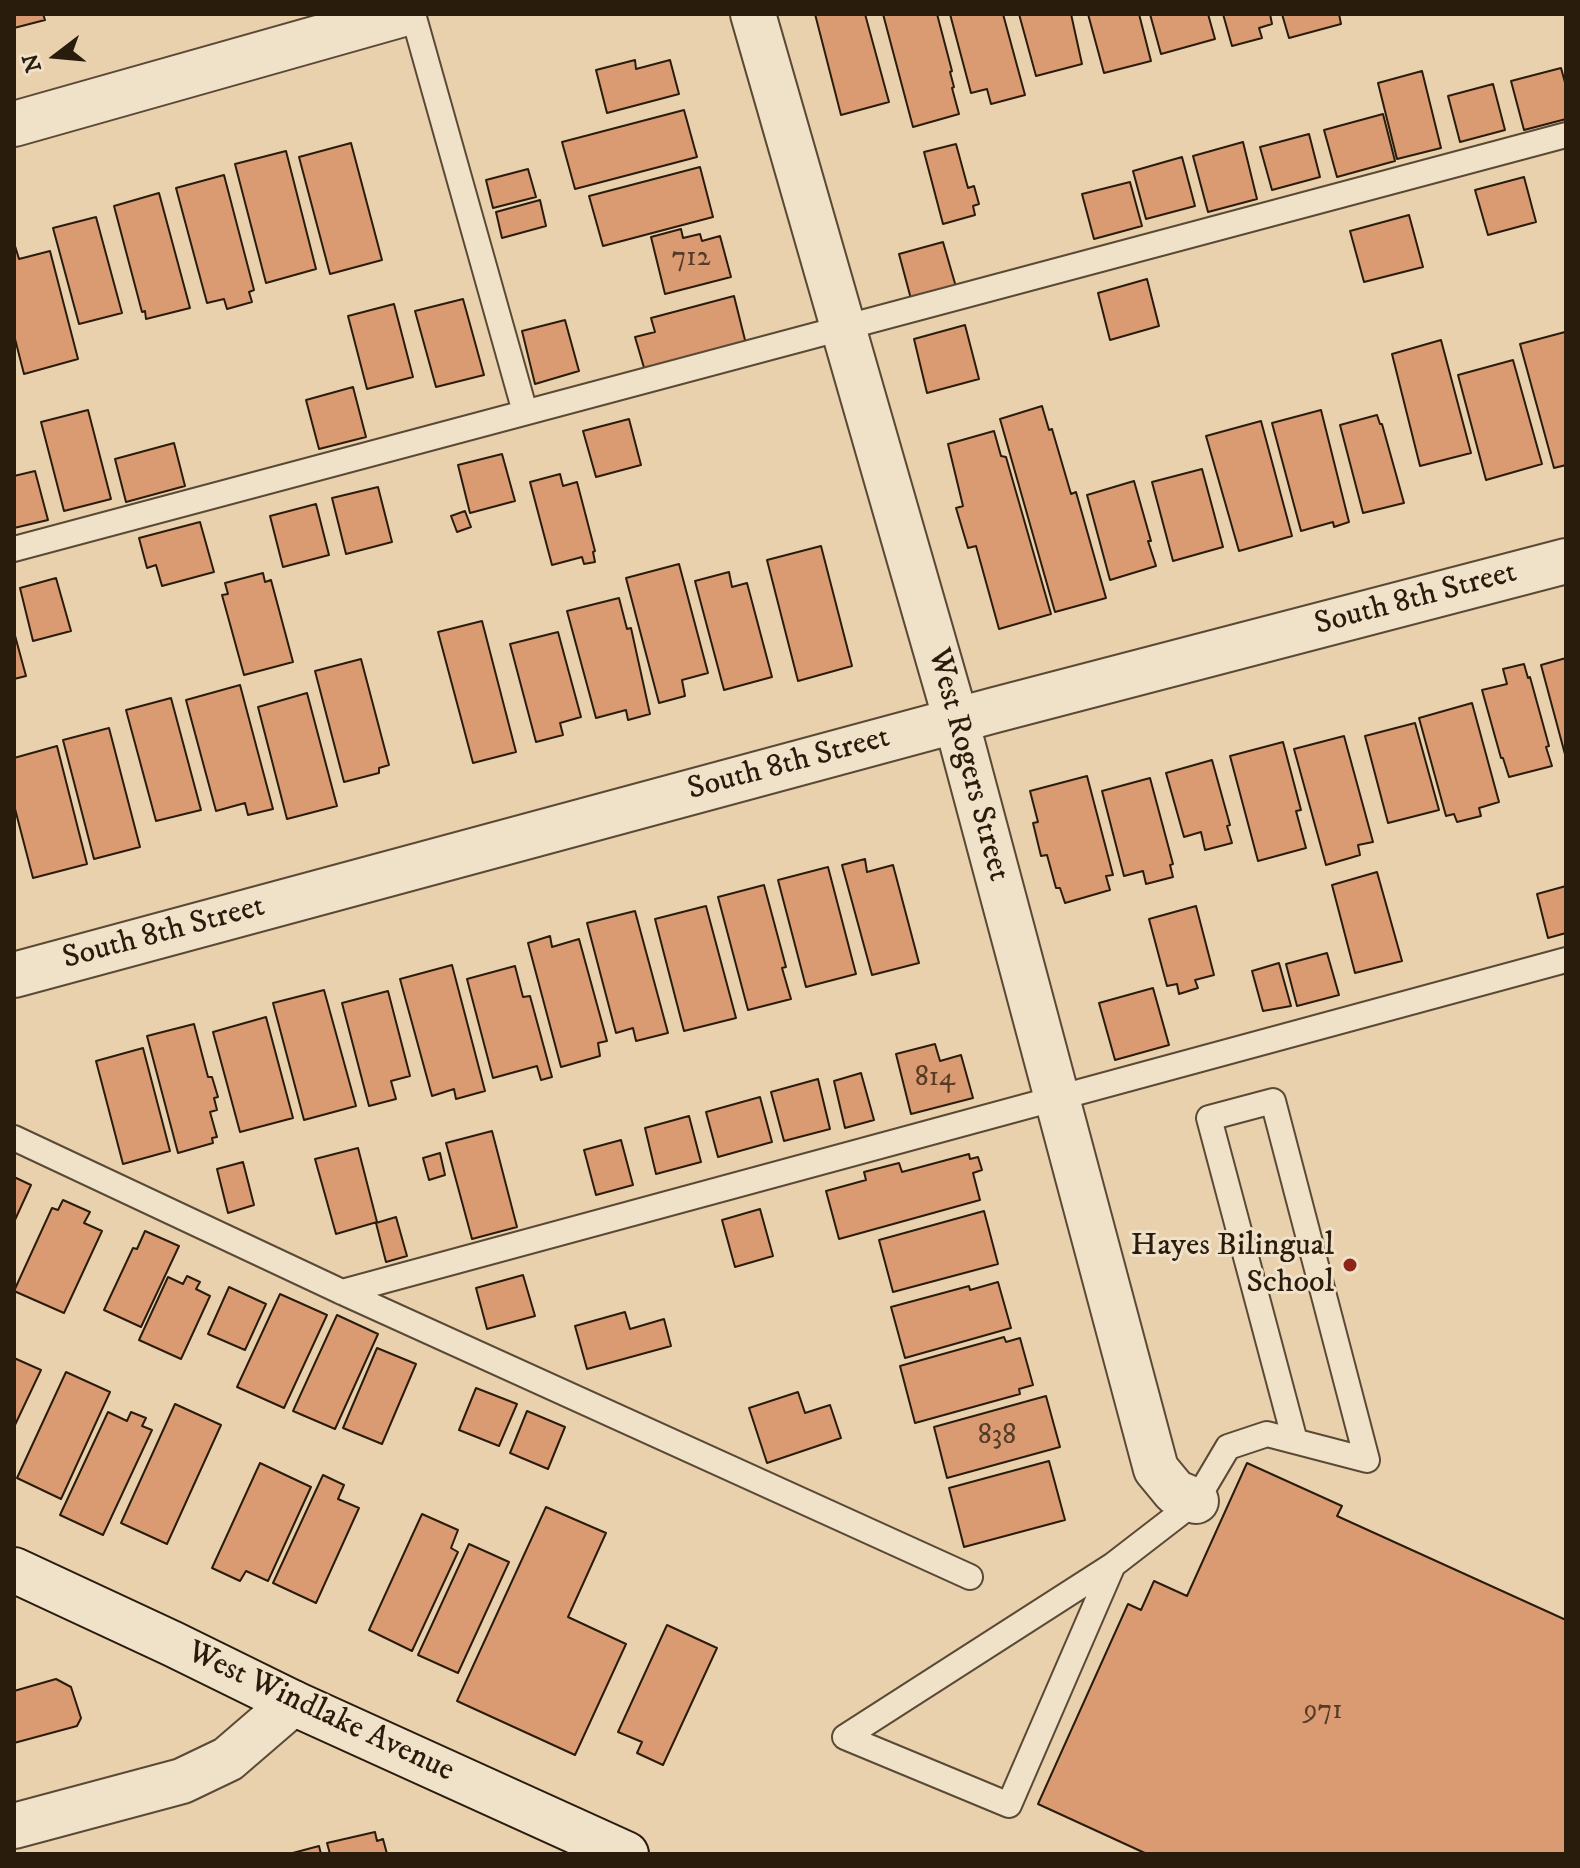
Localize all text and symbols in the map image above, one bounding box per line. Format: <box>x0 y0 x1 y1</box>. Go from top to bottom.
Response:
north arrow <box>16 16 96 96</box>
text: N <box>17 50 48 75</box>
house number: 712 <box>672 242 710 276</box>
street label: South 8th Street <box>1311 555 1521 645</box>
street label: West Rogers Street <box>917 644 1017 886</box>
street label: South 8th Street <box>684 720 894 810</box>
street label: South 8th Street <box>59 889 269 979</box>
house number: 814 <box>915 1062 955 1096</box>
place label: Hayes Bilingual School <box>1131 1228 1334 1303</box>
marker: Hayes Bilingual School <box>1341 1256 1359 1274</box>
house number: 838 <box>978 1420 1016 1454</box>
street label: West Windlake Avenue <box>180 1634 460 1792</box>
house number: 971 <box>1303 1695 1343 1729</box>

